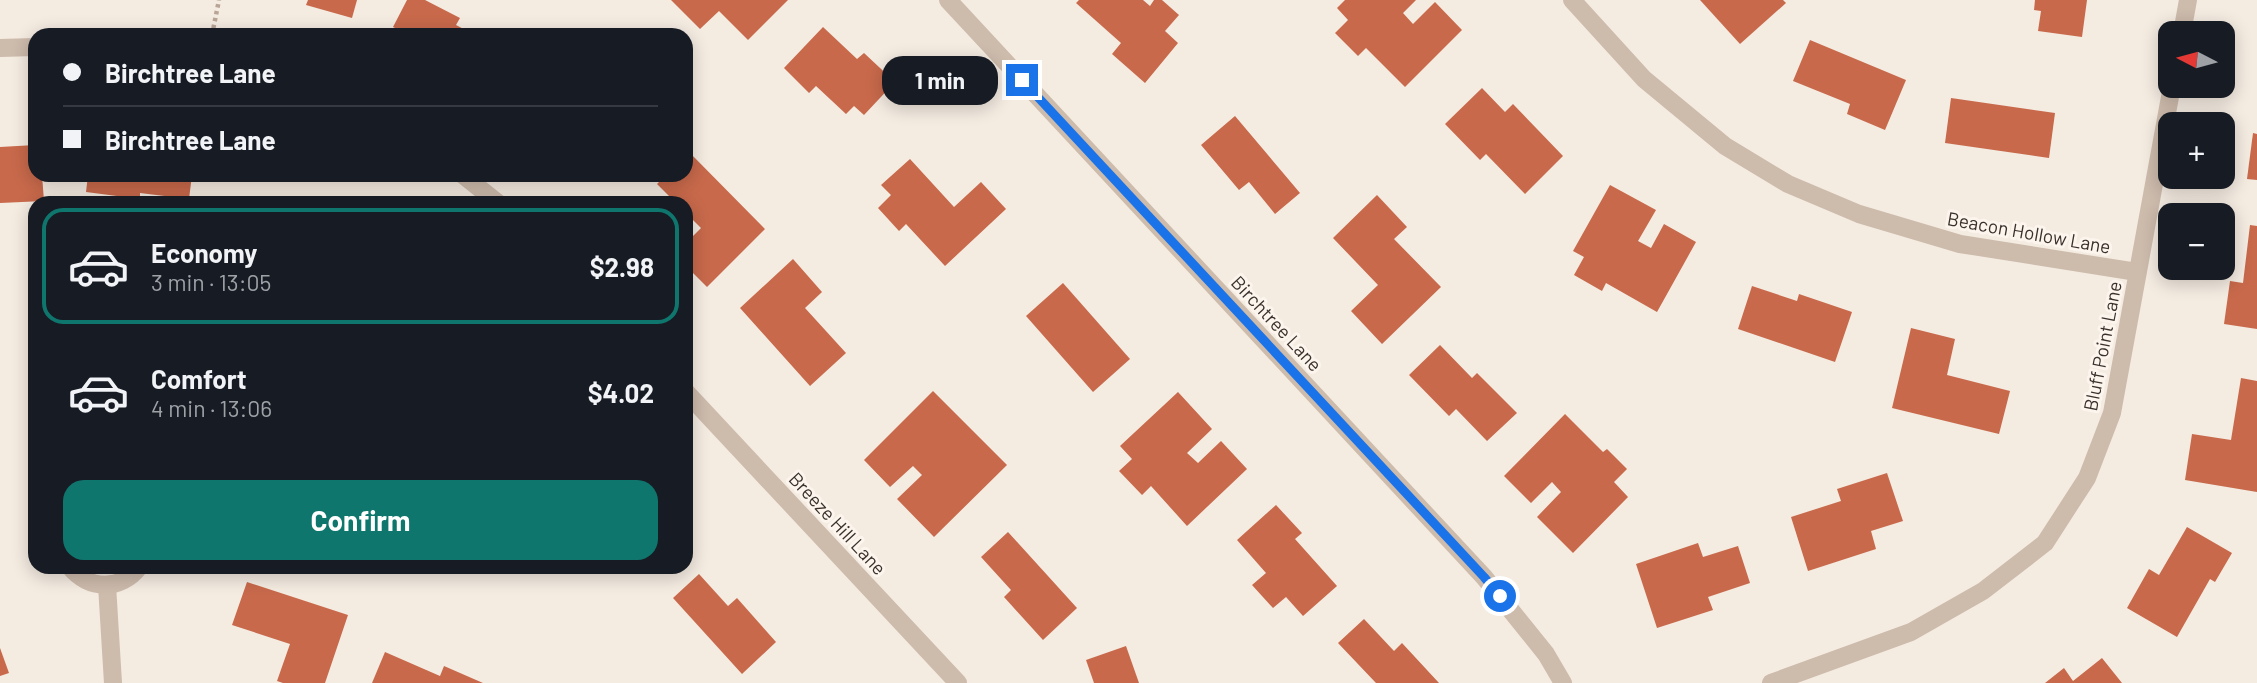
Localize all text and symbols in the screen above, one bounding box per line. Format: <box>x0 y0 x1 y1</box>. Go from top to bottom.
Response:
north arrow <box>2158 21 2235 98</box>
map controls <box>2158 21 2235 280</box>
callout: 1 min <box>882 56 998 104</box>
text: Birchtree Lane <box>105 57 276 88</box>
route end <box>1006 64 1038 96</box>
text: 1 min <box>915 66 965 94</box>
button: + <box>2158 112 2235 189</box>
text: Birchtree Lane <box>105 124 276 155</box>
button: − <box>2158 203 2235 280</box>
street label: Beacon Hollow Lane <box>1945 206 2113 258</box>
icon: car <box>67 235 130 298</box>
text: Economy <box>151 237 257 268</box>
text: $2.98 <box>590 251 654 282</box>
text: 3 min · 13:05 <box>151 268 271 296</box>
street label: Birchtree Lane <box>1227 270 1327 376</box>
street label: Bluff Point Lane <box>2078 279 2126 413</box>
icon: car <box>67 361 130 424</box>
text: Comfort <box>151 363 247 394</box>
text: $4.02 <box>588 377 654 408</box>
text: 4 min · 13:06 <box>151 394 272 422</box>
street label: Breeze Hill Lane <box>785 467 891 579</box>
button: Confirm <box>63 480 658 560</box>
route start <box>1484 580 1516 612</box>

